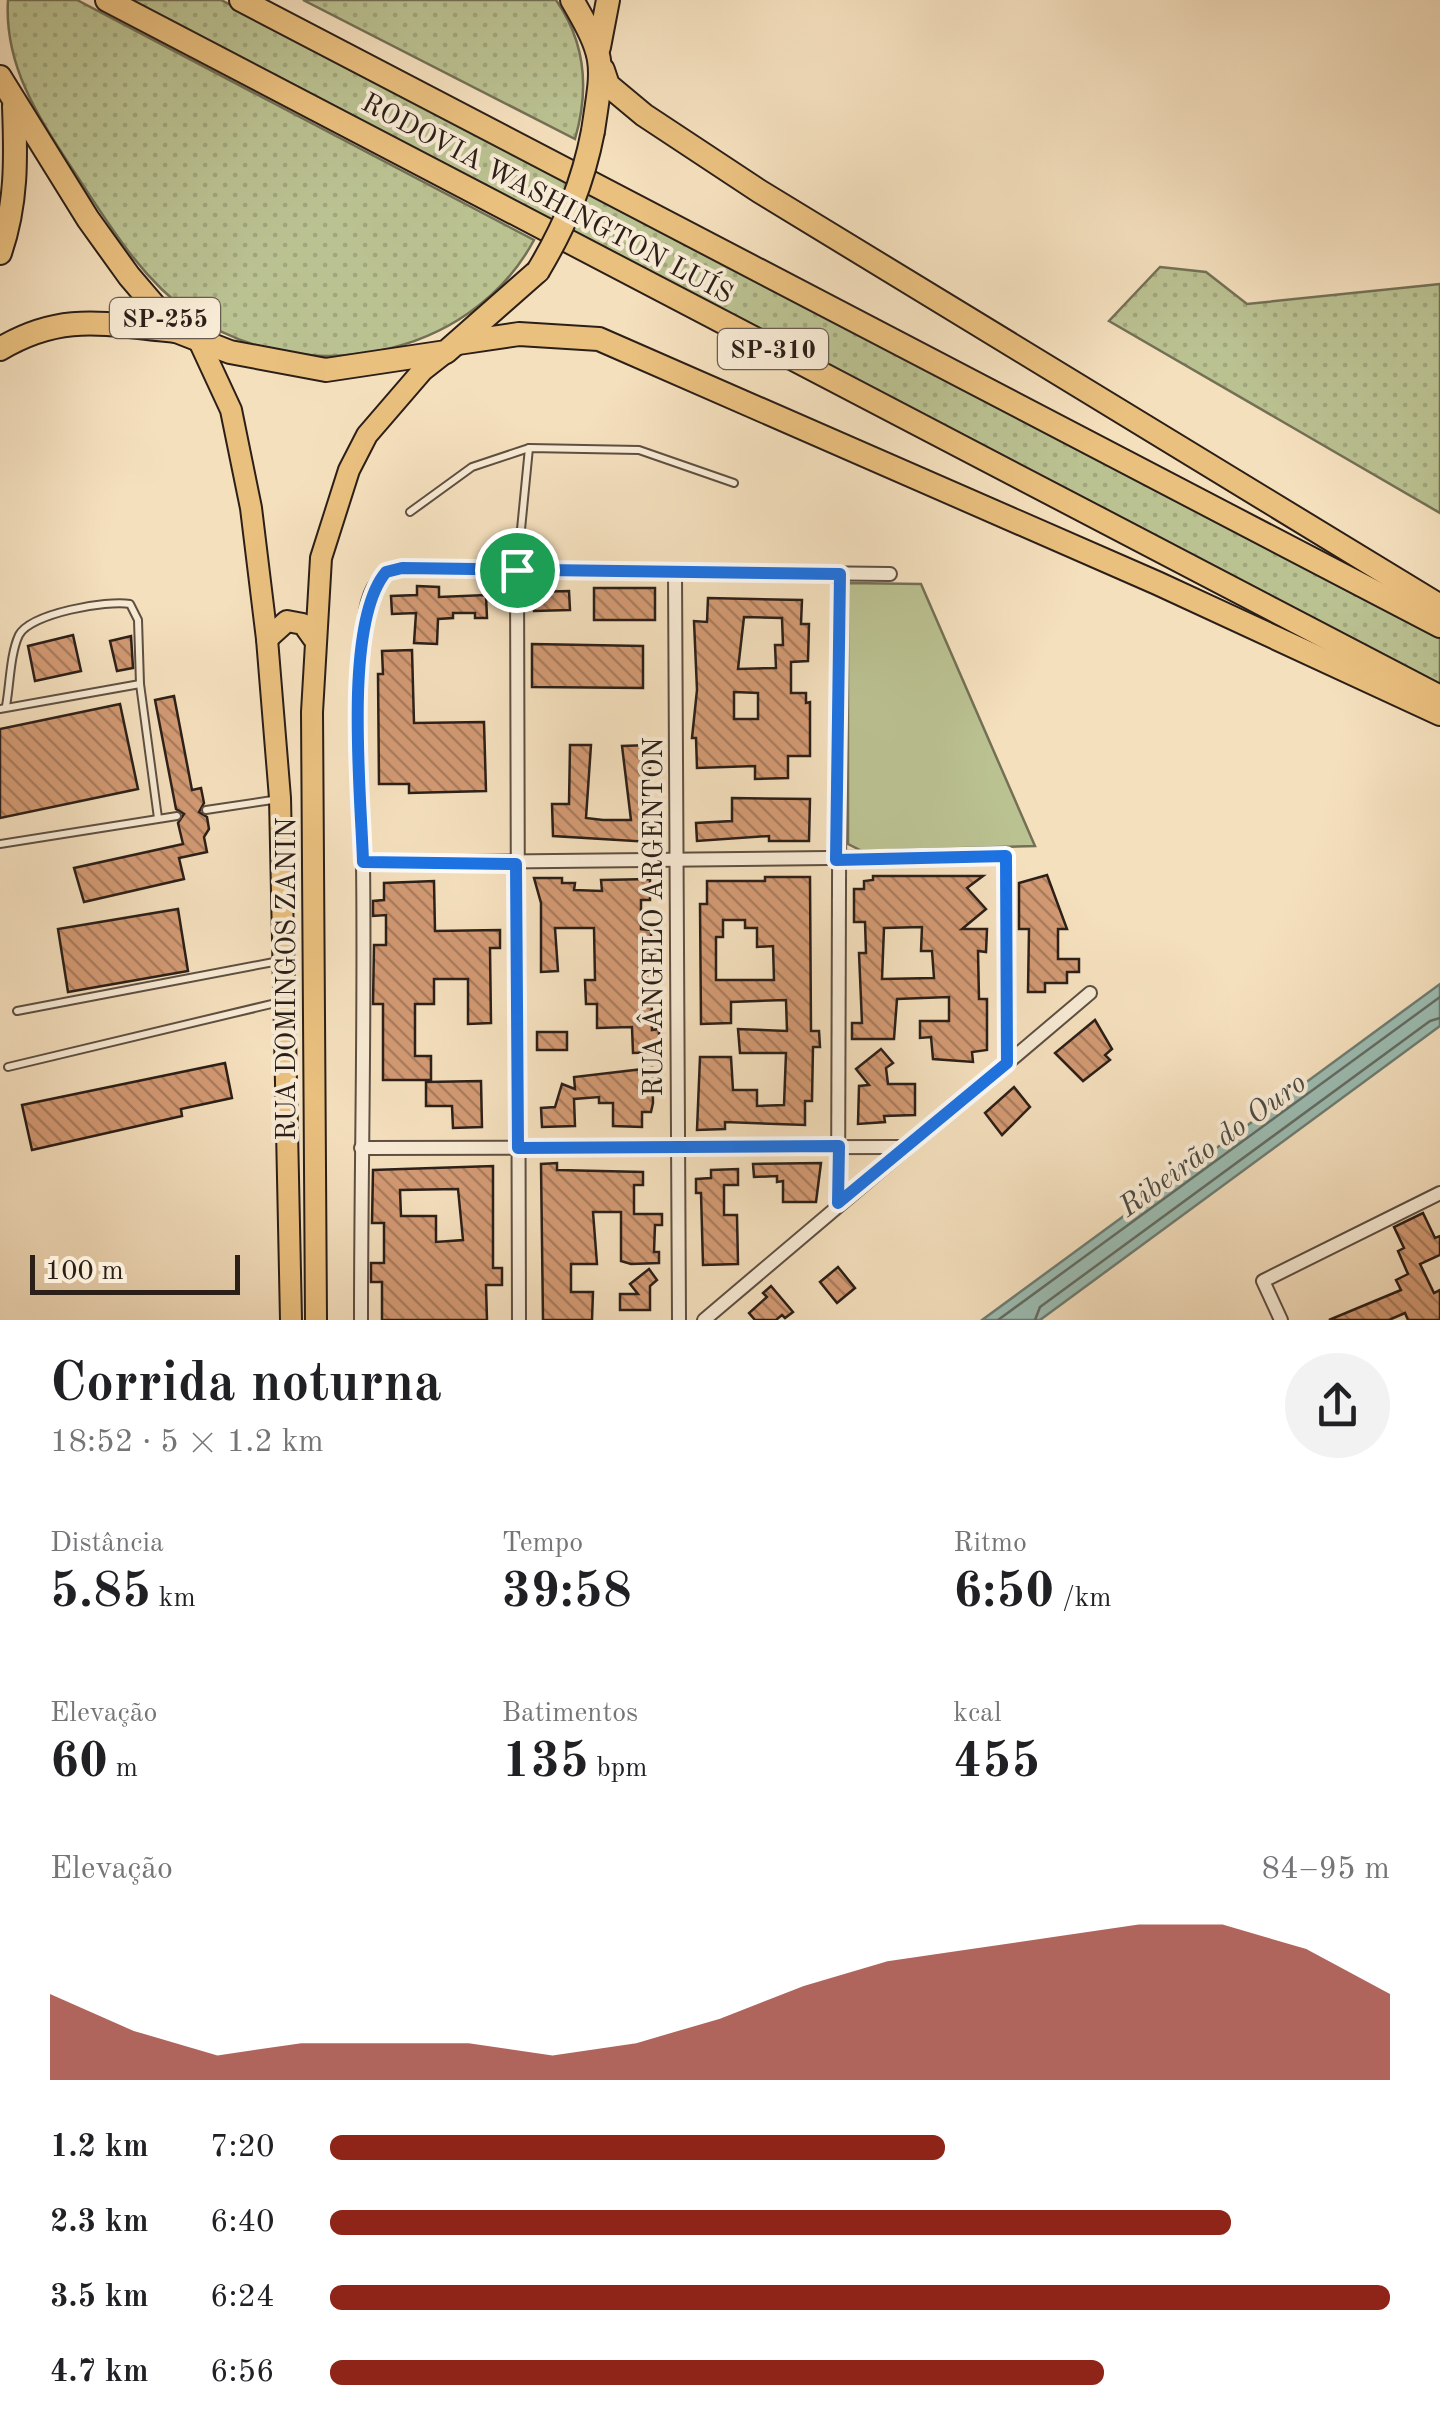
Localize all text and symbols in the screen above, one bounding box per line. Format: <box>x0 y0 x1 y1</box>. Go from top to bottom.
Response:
street label: RODOVIA WASHINGTON LUÍS <box>356 85 739 310</box>
road number: SP-255 <box>110 298 220 338</box>
road number: SP-310 <box>718 329 828 369</box>
pin <box>475 528 560 613</box>
icon: arrive <box>490 543 545 598</box>
street label: RUA ÂNGELO ARGENTON <box>636 737 669 1097</box>
street label: RUA DOMINGOS ZANIN <box>274 817 302 1141</box>
water label: Ribeirão do Ouro <box>1113 1068 1312 1224</box>
scale bar <box>30 1250 240 1294</box>
text: 100 m <box>45 1258 124 1286</box>
button: share <box>1285 1353 1390 1458</box>
text: Corrida noturna <box>50 1358 442 1413</box>
text: 18:52 · 5 × 1.2 km <box>50 1427 324 1459</box>
text: Distância <box>50 1530 164 1558</box>
text: Tempo <box>502 1530 583 1558</box>
text: Ritmo <box>953 1530 1027 1558</box>
text: 5.85 <box>50 1568 151 1618</box>
text: 39:58 <box>502 1568 632 1618</box>
text: 6:50 <box>953 1568 1054 1618</box>
text: km <box>151 1585 196 1613</box>
text: /km <box>1054 1585 1112 1613</box>
text: Elevação <box>50 1700 157 1728</box>
text: Batimentos <box>502 1700 638 1728</box>
text: kcal <box>953 1700 1002 1728</box>
text: 60 <box>50 1738 108 1788</box>
text: 135 <box>502 1738 589 1788</box>
text: 455 <box>953 1738 1040 1788</box>
text: m <box>108 1755 138 1783</box>
text: bpm <box>589 1755 648 1783</box>
text: Elevação <box>50 1854 173 1886</box>
text: 84–95 m <box>1262 1854 1390 1886</box>
text: 1.2 km <box>50 2132 149 2164</box>
text: 7:20 <box>210 2132 275 2164</box>
text: 2.3 km <box>50 2207 149 2239</box>
text: 6:40 <box>210 2207 275 2239</box>
text: 3.5 km <box>50 2282 149 2314</box>
text: 6:24 <box>210 2282 275 2314</box>
text: 4.7 km <box>50 2357 149 2389</box>
text: 6:56 <box>210 2357 275 2389</box>

